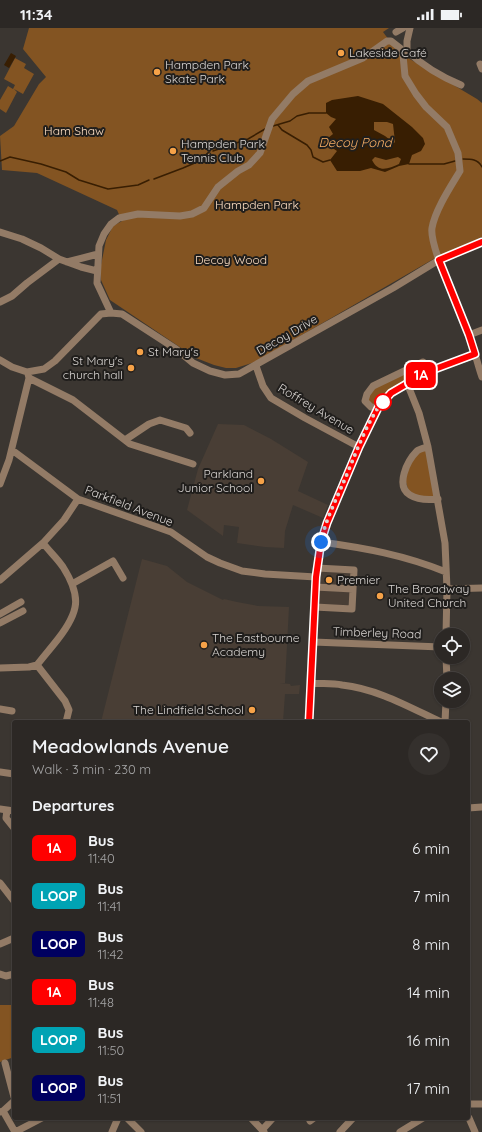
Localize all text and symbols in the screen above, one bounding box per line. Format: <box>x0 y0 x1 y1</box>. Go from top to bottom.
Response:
text: 11:34 <box>20 5 53 24</box>
place label: Lakeside Café <box>349 45 427 60</box>
marker: Lakeside Café <box>336 48 346 58</box>
place label: Hampden Park Skate Park <box>165 57 249 86</box>
marker: Hampden Park Skate Park <box>152 67 162 77</box>
park label: Ham Shaw <box>44 123 104 138</box>
water label: Decoy Pond <box>318 134 394 150</box>
place label: Hampden Park Tennis Club <box>181 136 265 165</box>
marker: Hampden Park Tennis Club <box>168 146 178 156</box>
park label: Hampden Park <box>215 197 299 212</box>
park label: Decoy Wood <box>195 252 267 267</box>
street label: Decoy Drive <box>254 311 320 358</box>
place label: St Mary's <box>148 344 199 359</box>
marker: St Mary's <box>135 347 145 357</box>
place label: St Mary's church hall <box>63 353 123 382</box>
line badge: 1A <box>403 362 439 388</box>
marker: St Mary's church hall <box>126 363 136 373</box>
text: 1A <box>414 366 428 384</box>
street label: Roffrey Avenue <box>276 380 357 437</box>
unlabelled marker <box>374 393 392 411</box>
place label: Parkland Junior School <box>178 466 253 495</box>
marker: Parkland Junior School <box>256 476 266 486</box>
street label: Parkfield Avenue <box>83 482 176 529</box>
your location <box>311 532 331 552</box>
place label: Premier <box>337 572 381 587</box>
marker: Premier <box>324 575 334 585</box>
place label: The Broadway United Church <box>388 581 469 610</box>
marker: The Broadway United Church <box>375 591 385 601</box>
street label: Timberley Road <box>332 623 422 642</box>
map controls <box>434 628 470 708</box>
button: locate <box>434 628 470 664</box>
place label: The Eastbourne Academy <box>212 630 300 659</box>
marker: The Eastbourne Academy <box>199 640 209 650</box>
button: layers <box>434 672 470 708</box>
place label: The Lindfield School <box>133 702 244 717</box>
marker: The Lindfield School <box>247 705 257 715</box>
button: heart <box>408 733 450 775</box>
text: Meadowlands Avenue <box>32 734 229 758</box>
text: Walk · 3 min · 230 m <box>32 761 151 777</box>
text: Departures <box>32 796 114 815</box>
text: Bus <box>88 831 114 850</box>
text: 1A <box>47 839 61 857</box>
text: 6 min <box>412 839 450 858</box>
text: 11:40 <box>88 850 115 866</box>
text: Bus <box>97 879 123 898</box>
text: LOOP <box>40 887 77 905</box>
text: 7 min <box>413 887 450 906</box>
text: 11:41 <box>97 898 121 914</box>
text: Bus <box>97 927 123 946</box>
text: LOOP <box>40 935 77 953</box>
text: 8 min <box>412 935 450 954</box>
text: 11:42 <box>97 946 124 962</box>
text: Bus <box>88 975 114 994</box>
text: 1A <box>47 983 61 1001</box>
text: 14 min <box>407 983 450 1002</box>
text: 11:48 <box>88 994 114 1010</box>
text: Bus <box>97 1023 123 1042</box>
text: LOOP <box>40 1031 77 1049</box>
text: 16 min <box>407 1031 450 1050</box>
text: 11:50 <box>97 1042 124 1058</box>
text: Bus <box>97 1071 123 1090</box>
text: LOOP <box>40 1079 77 1097</box>
text: 17 min <box>407 1079 450 1098</box>
text: 11:51 <box>97 1090 121 1106</box>

